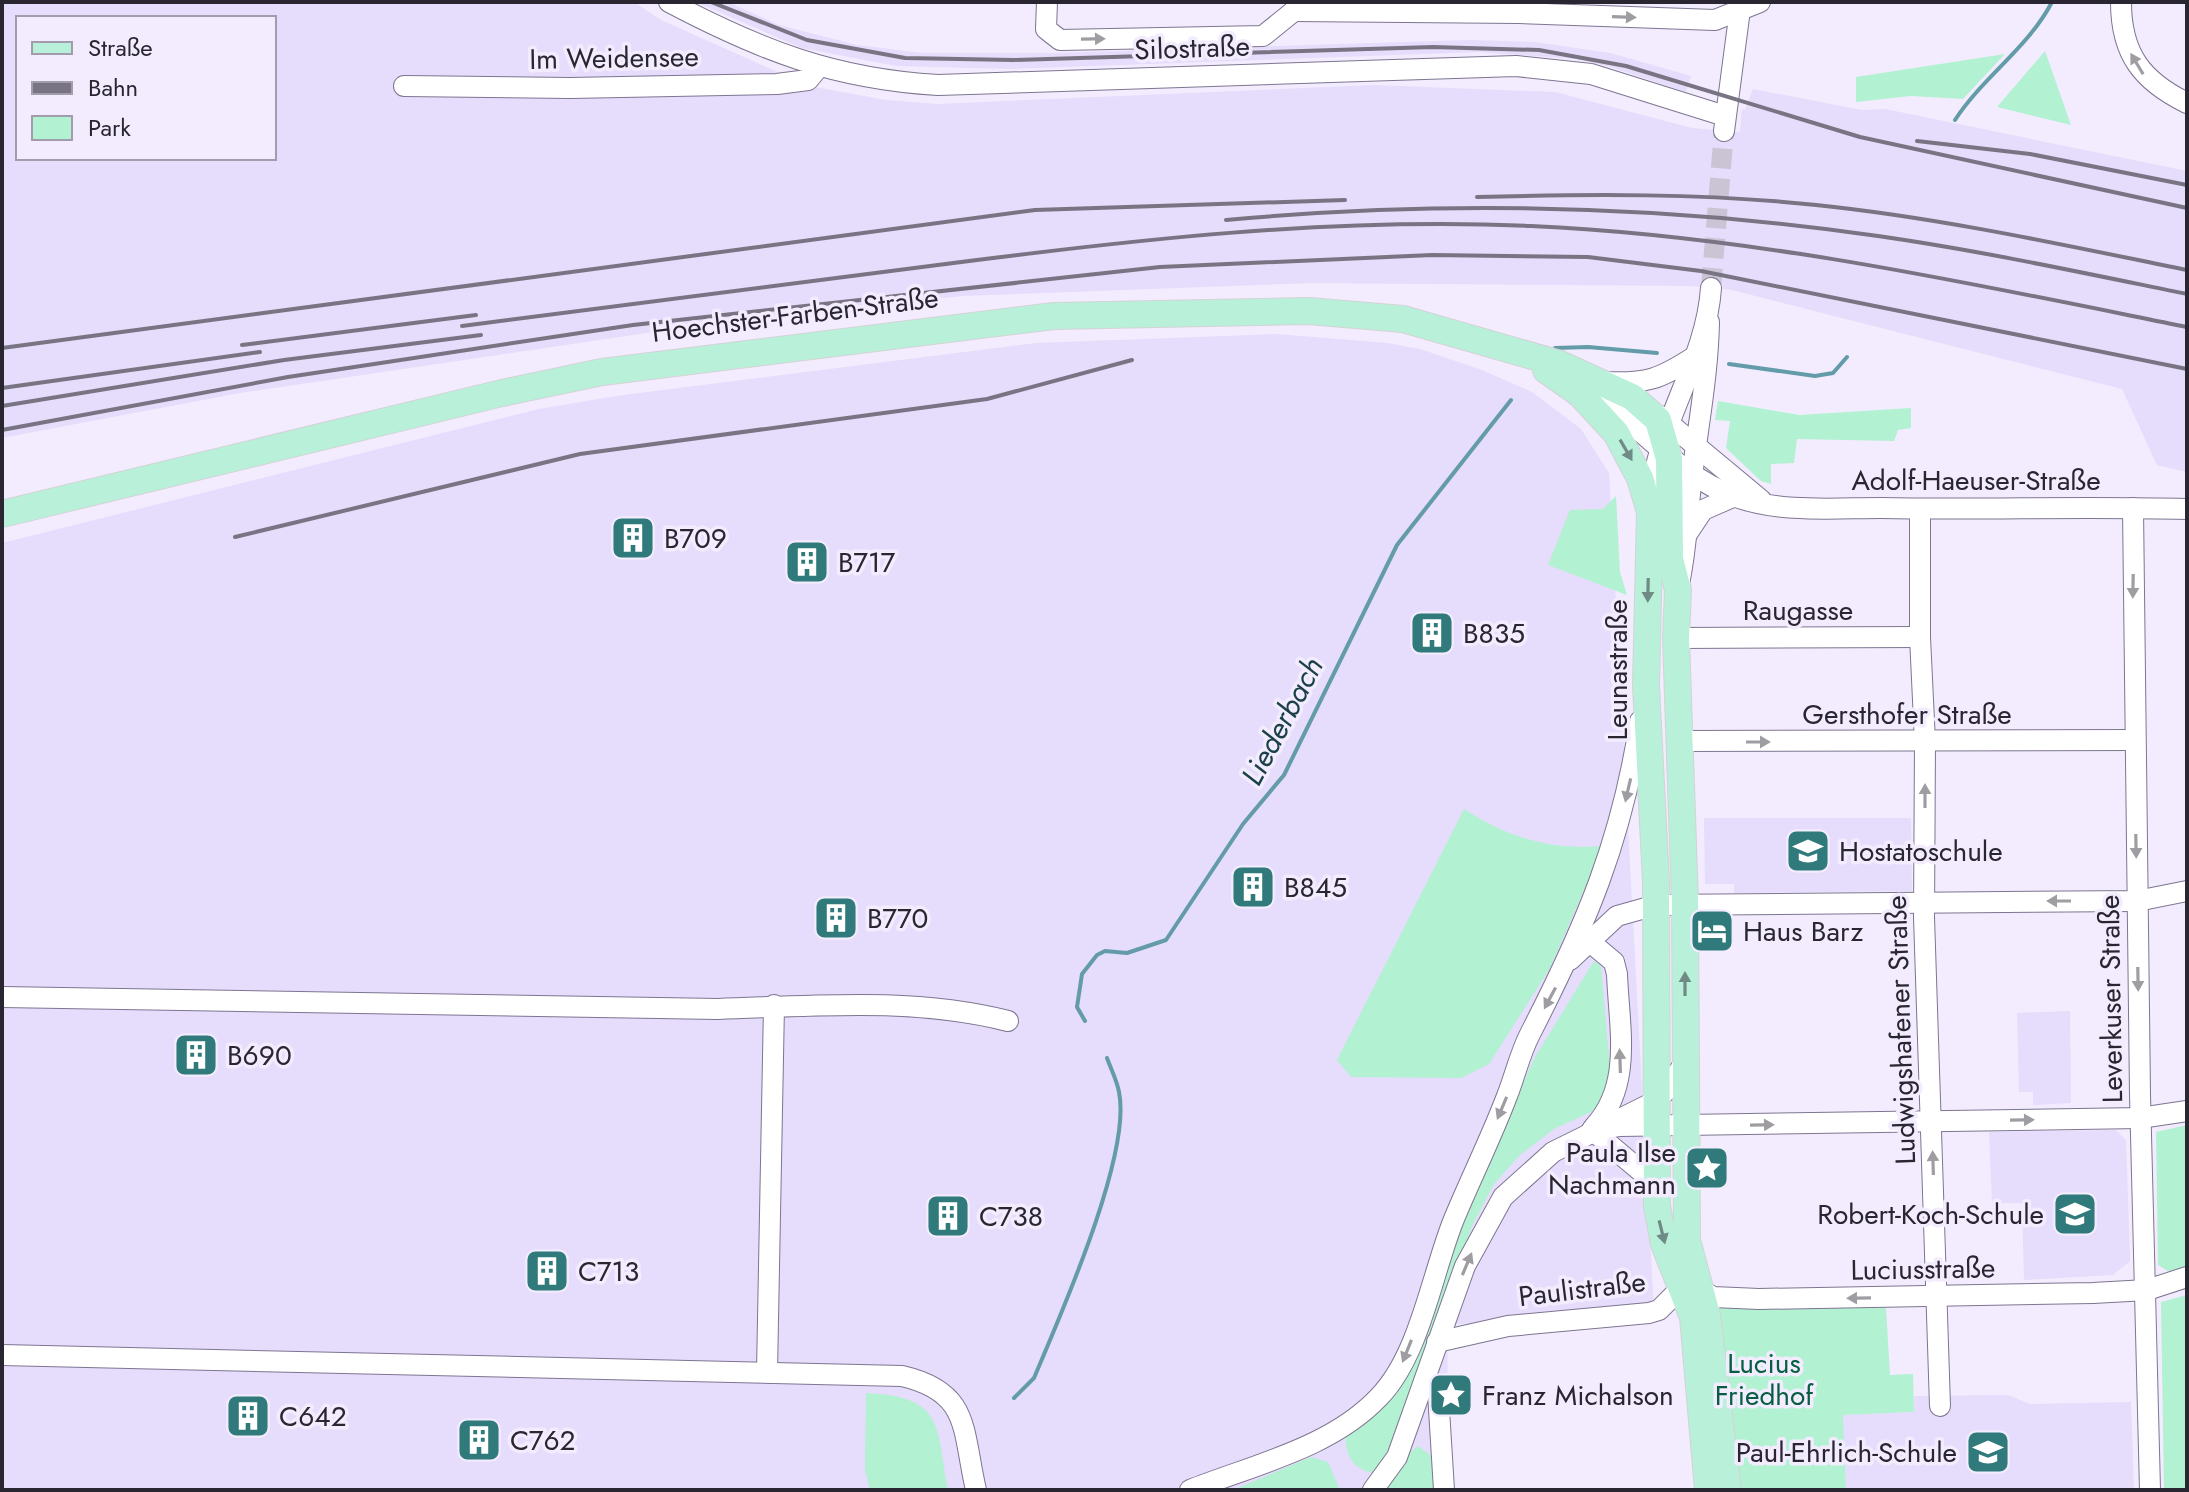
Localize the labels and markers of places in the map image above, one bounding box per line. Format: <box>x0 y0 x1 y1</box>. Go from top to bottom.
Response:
building icon: B709 <box>609 514 657 562</box>
place label: B709 <box>664 518 727 559</box>
building icon: B717 <box>783 538 831 586</box>
place label: B717 <box>838 542 896 583</box>
building icon: B835 <box>1408 609 1456 657</box>
place label: B835 <box>1463 613 1525 654</box>
school or university icon: Hostatoschule <box>1784 827 1832 875</box>
place label: Hostatoschule <box>1839 831 2003 872</box>
building icon: B845 <box>1229 863 1277 911</box>
place label: B845 <box>1284 867 1347 908</box>
building icon: B770 <box>812 894 860 942</box>
place label: B770 <box>867 898 928 939</box>
hotel icon: Haus Barz <box>1688 907 1736 955</box>
place label: Haus Barz <box>1743 911 1863 952</box>
building icon: B690 <box>172 1031 220 1079</box>
place label: B690 <box>227 1035 292 1076</box>
place label: Paula Ilse Nachmann <box>1548 1132 1676 1205</box>
place icon: Paula Ilse Nachmann <box>1683 1144 1731 1192</box>
school or university icon: Robert-Koch-Schule <box>2051 1190 2099 1238</box>
building icon: C738 <box>924 1192 972 1240</box>
place label: Robert-Koch-Schule <box>1817 1194 2044 1235</box>
place label: C738 <box>979 1196 1043 1237</box>
building icon: C713 <box>523 1247 571 1295</box>
place label: C713 <box>578 1251 639 1292</box>
place icon: Franz Michalson <box>1427 1371 1475 1419</box>
place label: Franz Michalson <box>1482 1375 1674 1416</box>
building icon: C642 <box>224 1392 272 1440</box>
place label: C642 <box>279 1396 347 1437</box>
building icon: C762 <box>455 1416 503 1464</box>
place label: C762 <box>510 1420 576 1461</box>
school or university icon: Paul-Ehrlich-Schule <box>1964 1428 2012 1476</box>
place label: Paul-Ehrlich-Schule <box>1736 1432 1957 1473</box>

